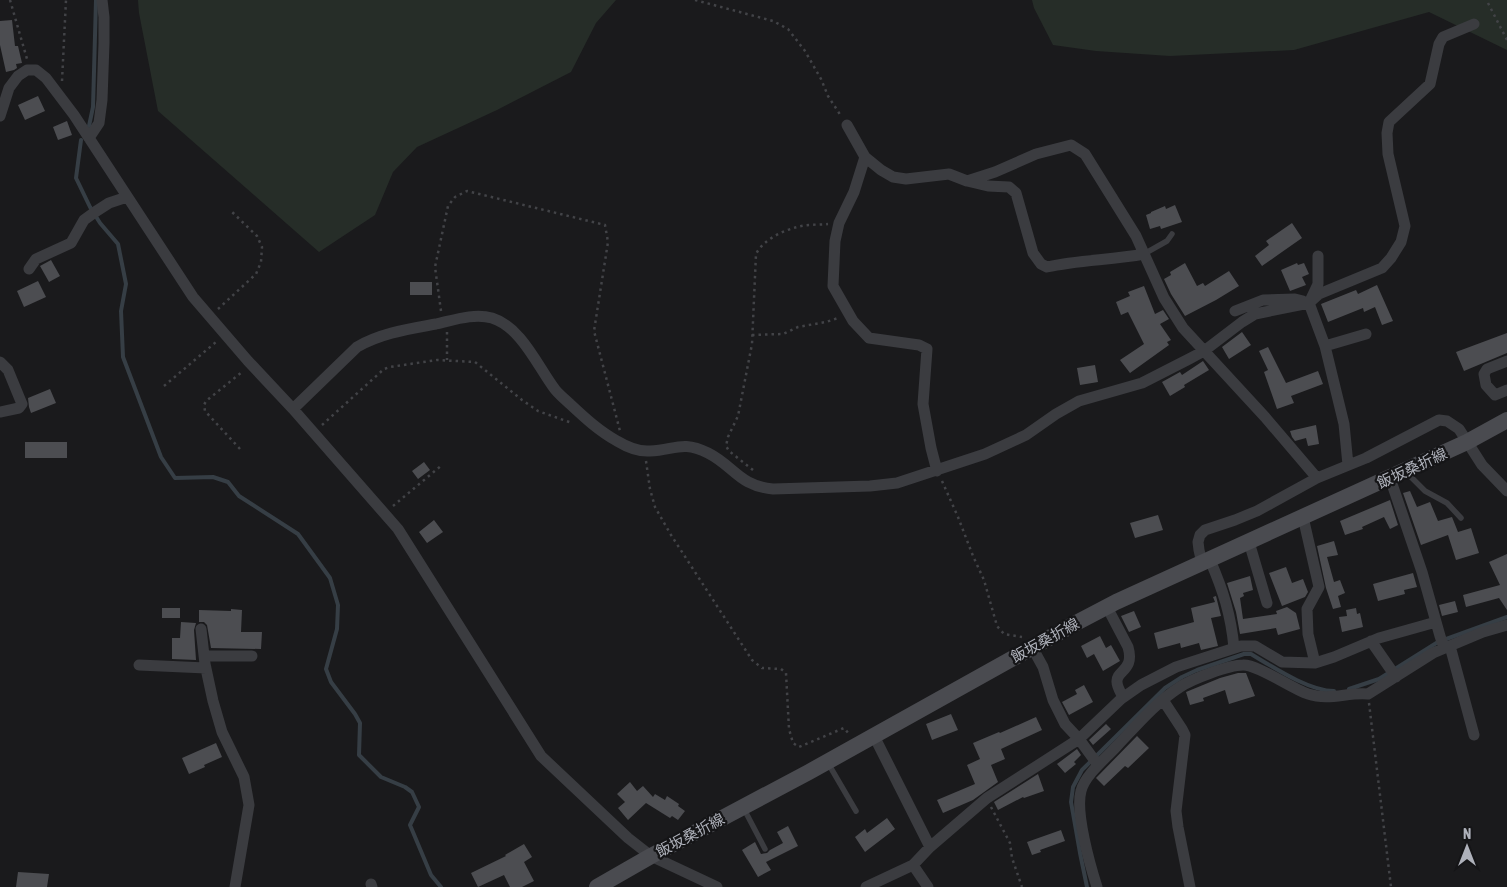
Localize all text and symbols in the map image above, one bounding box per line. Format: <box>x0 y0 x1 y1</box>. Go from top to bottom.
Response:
street label: 飯坂桑折線 <box>1374 444 1450 492</box>
street label: 飯坂桑折線 <box>1008 614 1082 666</box>
street label: 飯坂桑折線 <box>653 810 727 860</box>
north arrow <box>1442 822 1492 872</box>
text: N <box>1463 826 1471 842</box>

